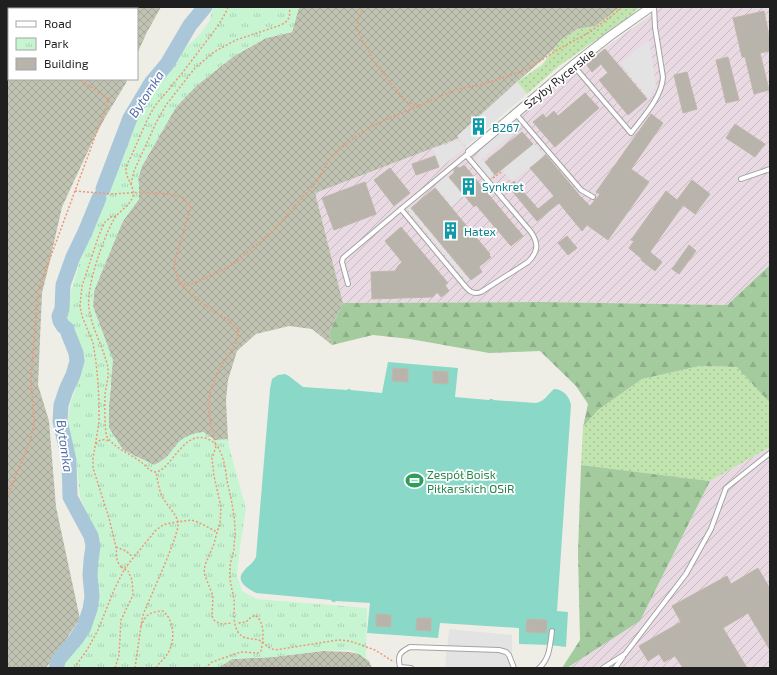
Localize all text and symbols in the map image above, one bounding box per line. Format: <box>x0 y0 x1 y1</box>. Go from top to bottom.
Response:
legend <box>8 8 138 80</box>
text: Road <box>44 16 72 30</box>
text: Park <box>44 36 69 50</box>
street label: Szyby Rycerskie <box>521 45 597 111</box>
text: Building <box>44 56 89 70</box>
water label: Bytomka <box>125 68 167 120</box>
building icon: B267 <box>469 117 489 137</box>
place label: B267 <box>492 120 519 134</box>
building icon: Synkret <box>459 176 479 196</box>
place label: Synkret <box>482 179 524 193</box>
building icon: Hatex <box>441 221 461 241</box>
place label: Hatex <box>464 224 497 238</box>
water label: Bytomka <box>53 419 77 473</box>
place label: Zespół Boisk Piłkarskich OSiR <box>427 467 514 495</box>
sports icon: Zespół Boisk Piłkarskich OSiR <box>404 471 424 491</box>

